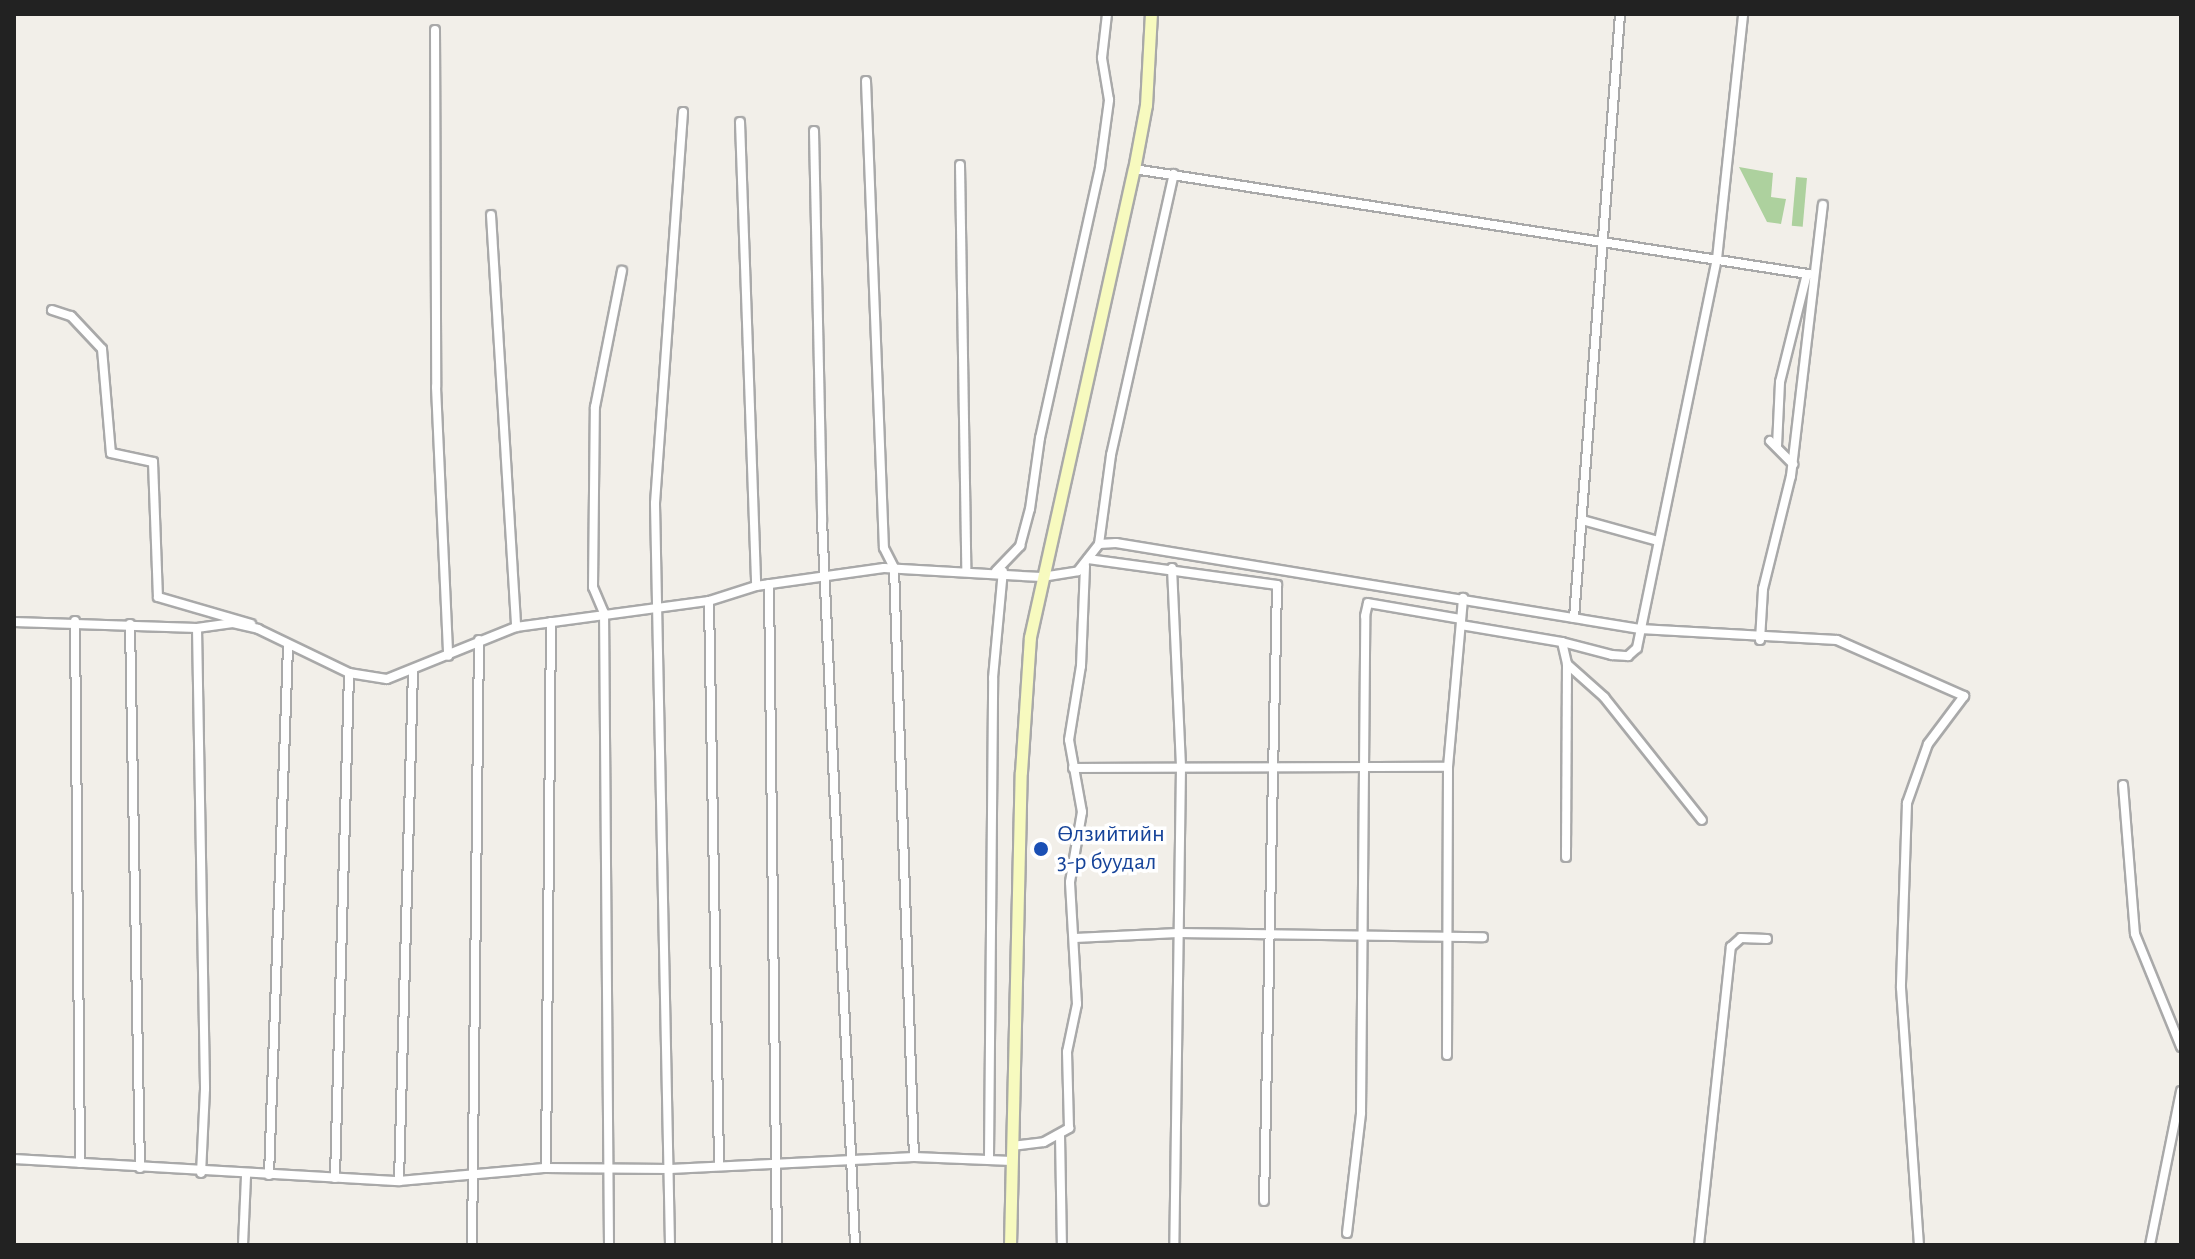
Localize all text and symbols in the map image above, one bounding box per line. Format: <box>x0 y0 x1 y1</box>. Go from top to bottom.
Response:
place label: Өлзийтийн 3-р буудал <box>1057 821 1165 877</box>
marker: Өлзийтийн 3-р буудал <box>1032 840 1050 858</box>

